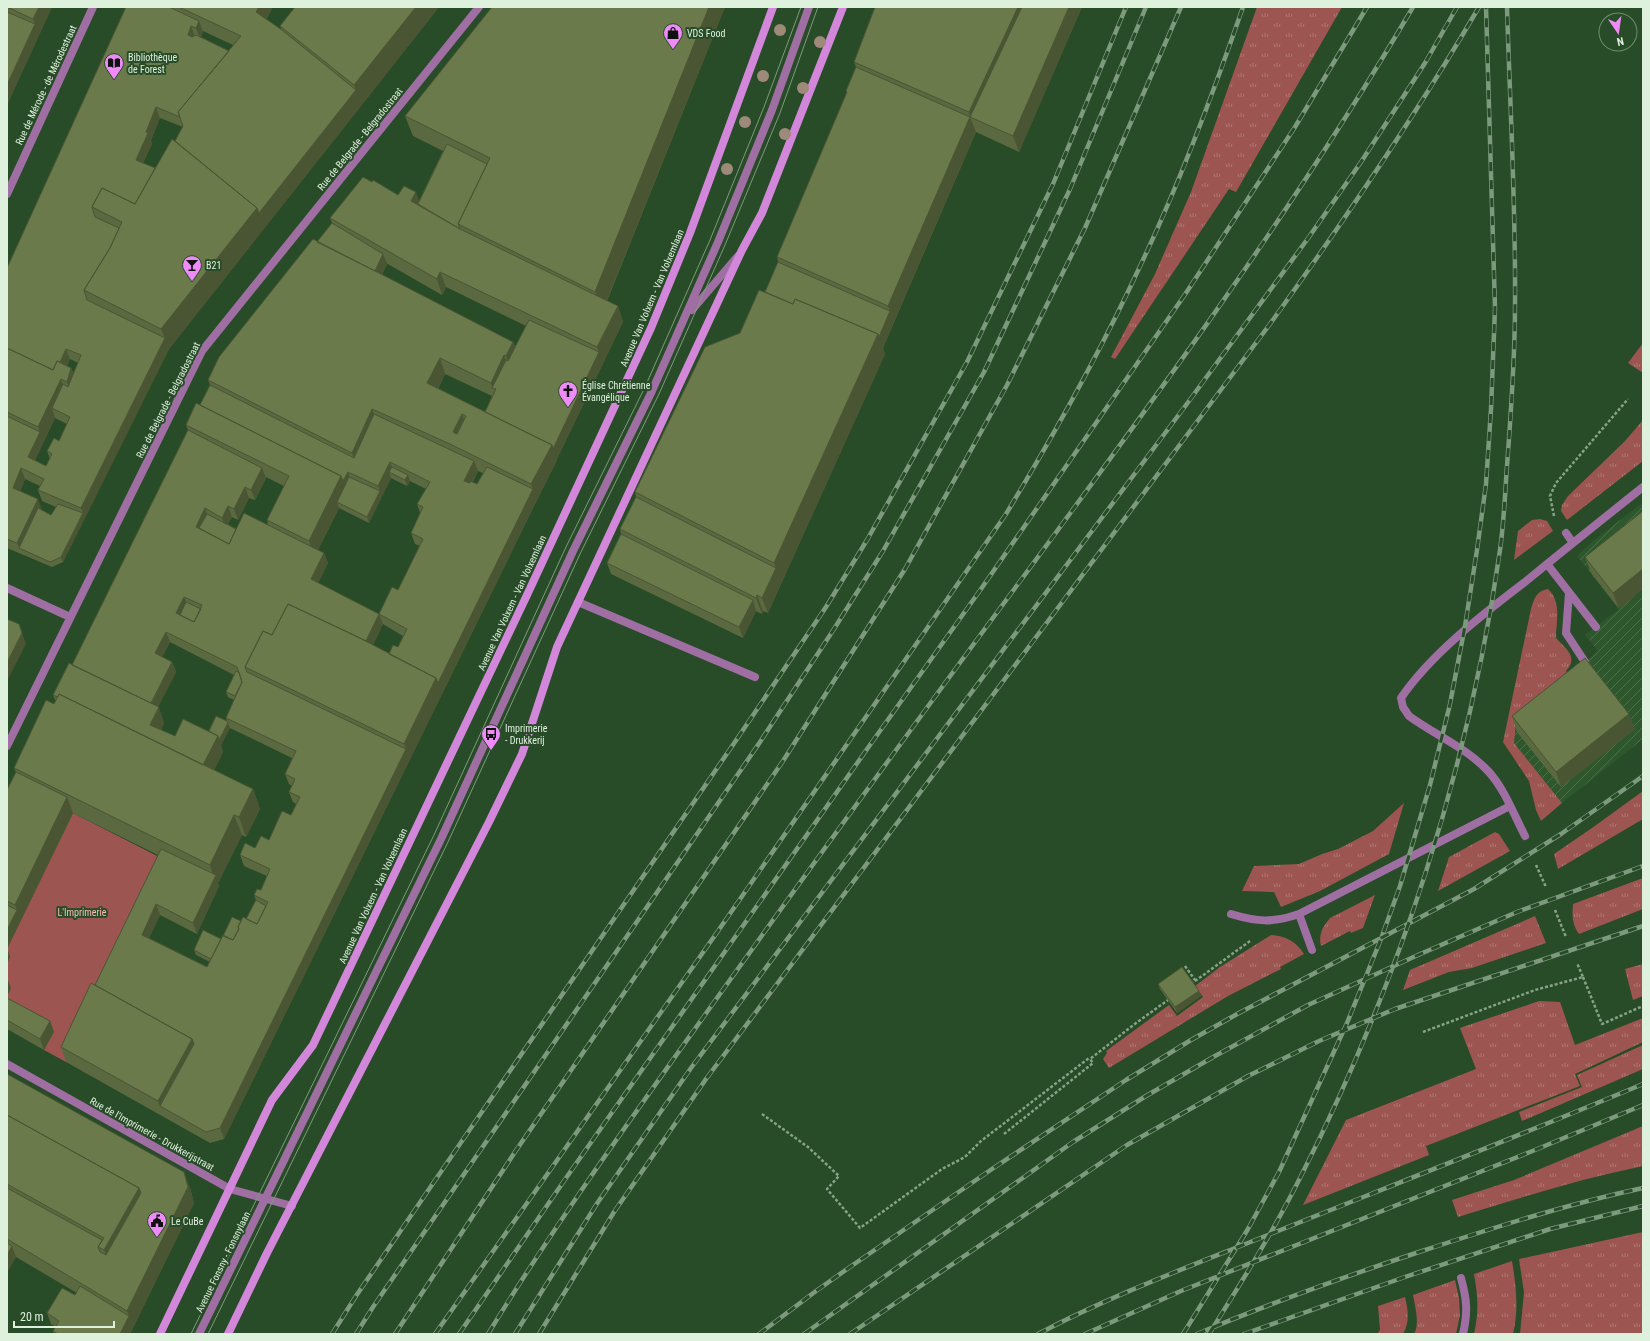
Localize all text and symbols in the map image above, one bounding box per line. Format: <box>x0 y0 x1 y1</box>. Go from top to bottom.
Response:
north arrow <box>1598 12 1638 52</box>
shop icon: VDS Food <box>662 22 684 50</box>
street label: Rue de Mérode - de Mérodestraat <box>13 23 79 147</box>
place label: VDS Food <box>687 28 726 39</box>
text: N <box>1615 34 1625 48</box>
library icon: Bibliothèque de Forest <box>103 52 125 80</box>
place label: Bibliothèque de Forest <box>128 52 178 75</box>
street label: Rue de Belgrade - Belgradostraat <box>315 86 405 192</box>
street label: Avenue Van Volxem - Van Volxemlaan <box>618 228 686 368</box>
bar icon: B21 <box>181 254 203 282</box>
place label: B21 <box>206 260 221 271</box>
street label: Rue de Belgrade - Belgradostraat <box>134 340 202 460</box>
place label: Église Chrétienne Évangélique <box>582 379 651 403</box>
church icon: Église Chrétienne Évangélique <box>557 380 579 408</box>
street label: Avenue Van Volxem - Van Volxemlaan <box>476 534 548 672</box>
bus stop icon: Imprimerie - Drukkerij <box>480 723 502 751</box>
place label: Imprimerie - Drukkerij <box>505 723 548 746</box>
street label: Avenue Van Volxem - Van Volxemlaan <box>337 827 409 965</box>
park label: L'Imprimerie <box>57 907 107 918</box>
street label: Rue de l'Imprimerie - Drukkerijstraat <box>88 1095 216 1173</box>
street label: Avenue Fonsny - Fonsnylaan <box>194 1209 252 1314</box>
public building icon: Le CuBe <box>146 1210 168 1238</box>
place label: Le CuBe <box>171 1216 204 1227</box>
scale bar <box>14 1303 114 1329</box>
text: 20 m <box>20 1310 44 1324</box>

